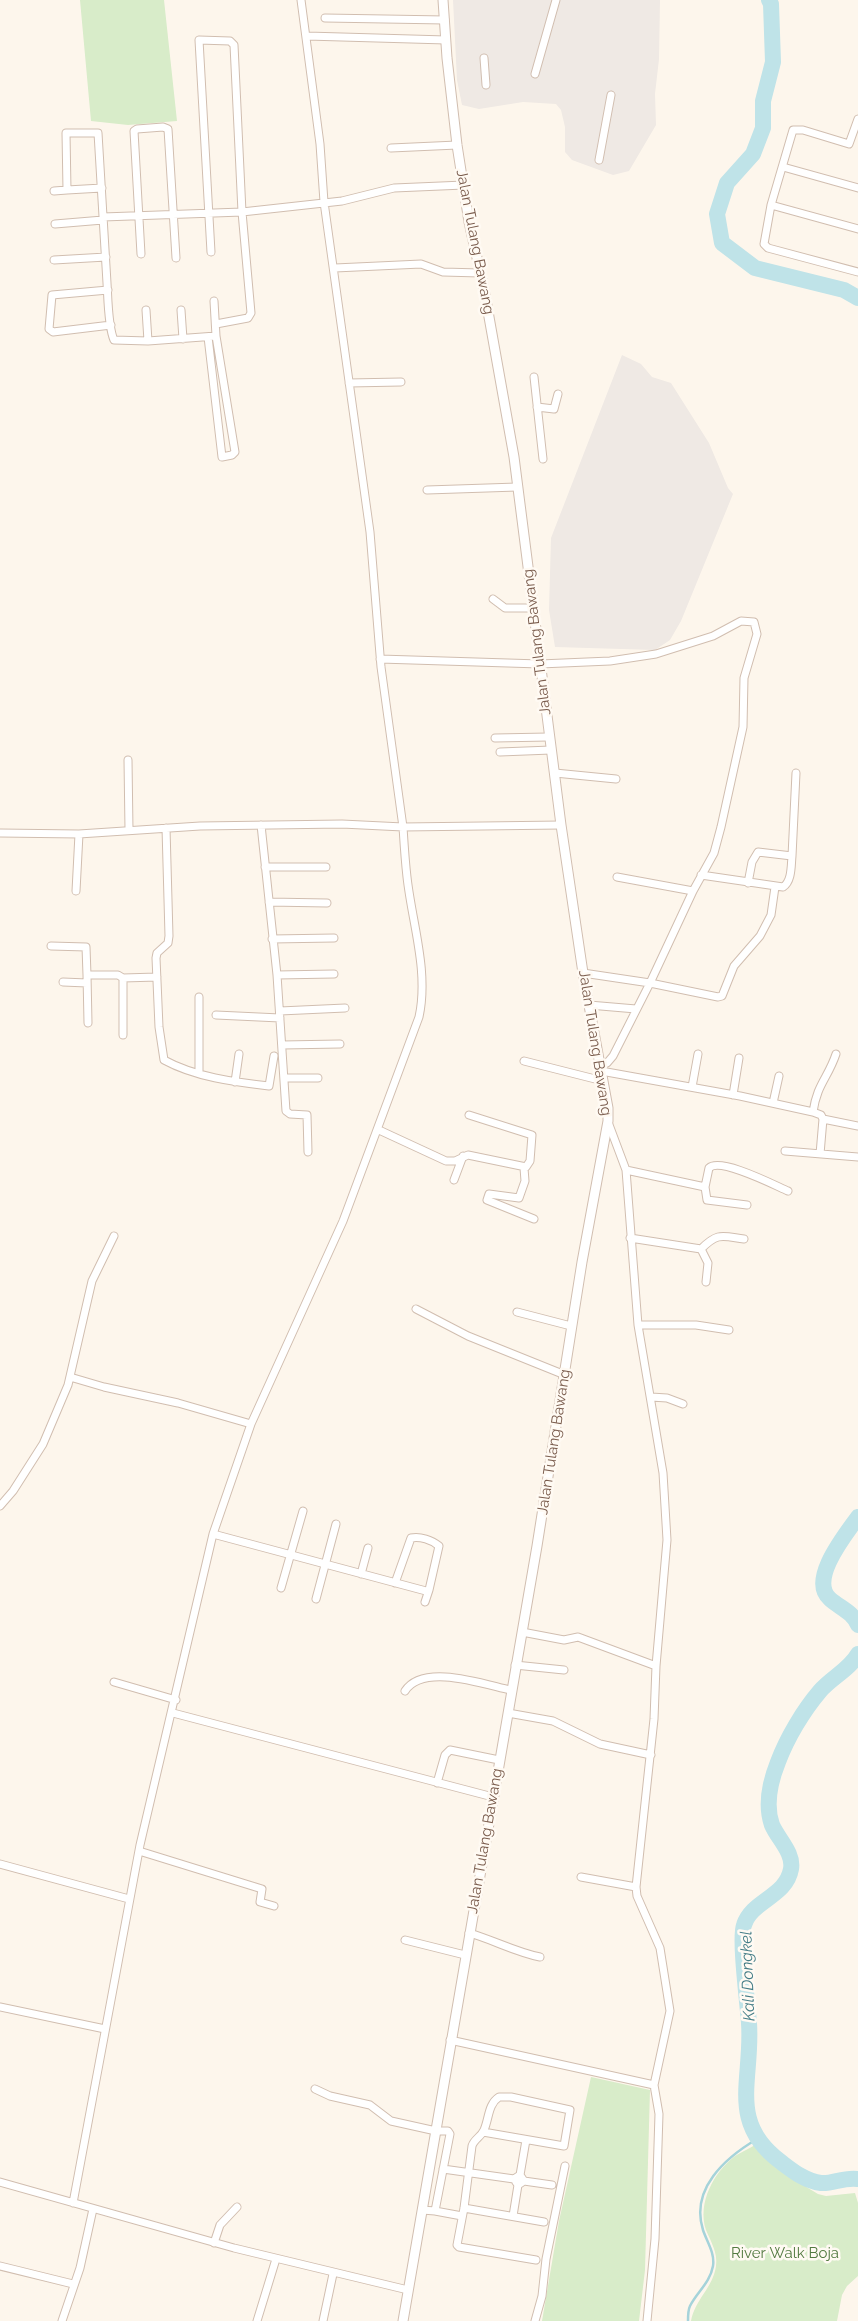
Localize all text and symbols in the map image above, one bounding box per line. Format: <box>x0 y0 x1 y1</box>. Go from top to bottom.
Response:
street label: Jalan Tulang Bawang <box>452 168 498 316</box>
street label: Jalan Tulang Bawang <box>519 568 555 716</box>
street label: Jalan Tulang Bawang <box>575 969 615 1117</box>
street label: Jalan Tulang Bawang <box>534 1368 574 1516</box>
street label: Jalan Tulang Bawang <box>463 1767 507 1915</box>
water label: Kali Dongkel <box>737 1930 759 2022</box>
park label: River Walk Boja <box>731 2244 839 2262</box>

